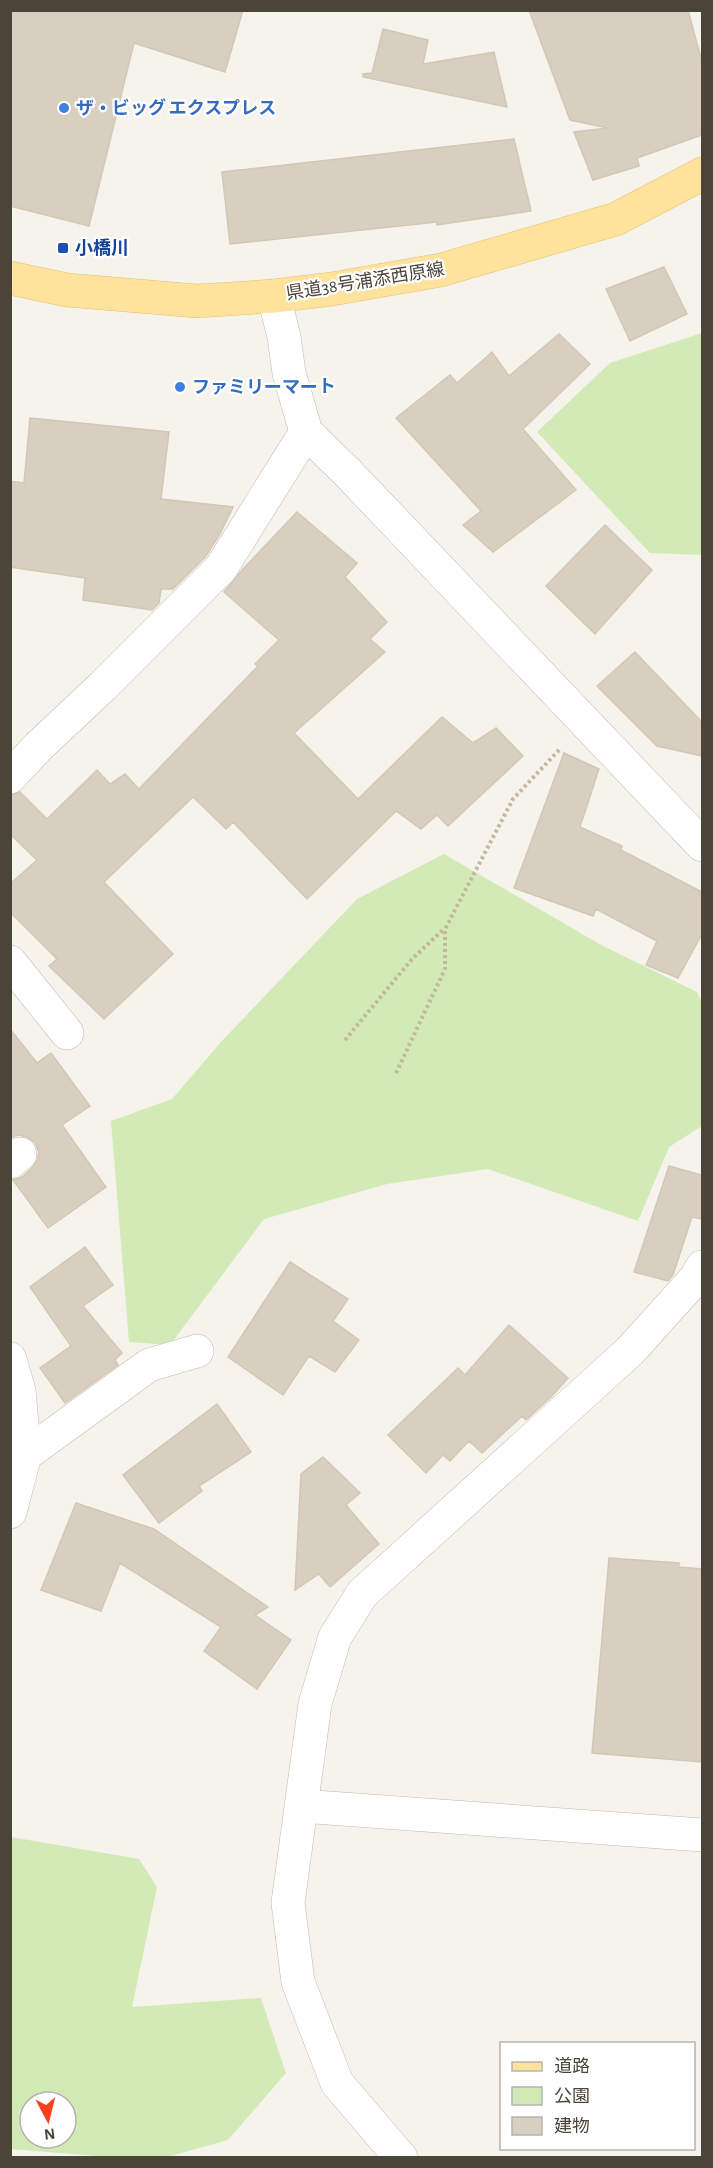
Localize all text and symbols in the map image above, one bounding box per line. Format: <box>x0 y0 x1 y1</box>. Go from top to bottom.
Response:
place label: ザ・ビッグ エクスプレス <box>76 98 276 118</box>
marker: ザ・ビッグ エクスプレス <box>57 101 71 115</box>
place label: 小橋川 <box>75 238 129 258</box>
marker: 小橋川 <box>56 241 70 255</box>
street label: 県道38号浦添西原線 <box>284 259 446 303</box>
place label: ファミリーマート <box>192 378 336 397</box>
marker: ファミリーマート <box>173 380 187 394</box>
legend <box>500 2042 695 2150</box>
text: 道路 <box>554 2056 590 2076</box>
text: 公園 <box>554 2087 590 2106</box>
north arrow <box>18 2090 78 2150</box>
text: 建物 <box>554 2116 590 2136</box>
text: N <box>43 2125 56 2143</box>

